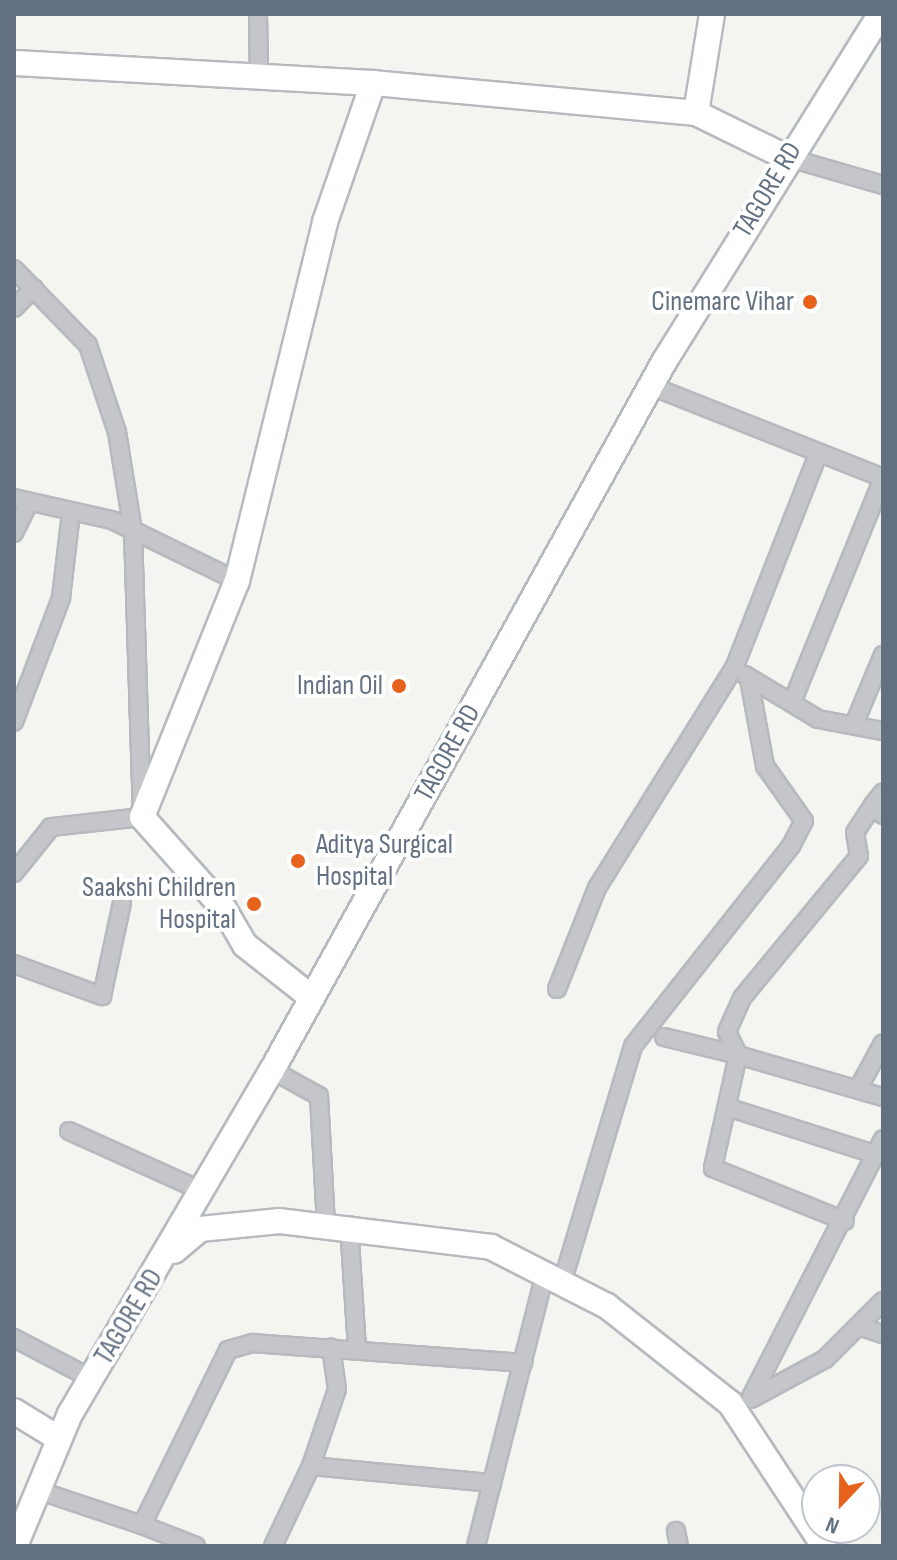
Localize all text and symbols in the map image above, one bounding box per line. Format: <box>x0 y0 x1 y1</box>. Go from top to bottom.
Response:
street label: TAGORE RD <box>726 136 810 244</box>
place label: Cinemarc Vihar <box>651 285 794 319</box>
marker: Cinemarc Vihar <box>801 293 819 311</box>
place label: Indian Oil <box>297 669 383 703</box>
marker: Indian Oil <box>390 677 408 695</box>
street label: TAGORE RD <box>408 699 488 807</box>
place label: Aditya Surgical Hospital <box>316 828 453 894</box>
marker: Aditya Surgical Hospital <box>287 850 309 872</box>
place label: Saakshi Children Hospital <box>82 871 236 937</box>
marker: Saakshi Children Hospital <box>243 893 265 915</box>
street label: TAGORE RD <box>87 1263 171 1371</box>
north arrow <box>801 1464 881 1544</box>
text: N <box>822 1510 843 1540</box>

